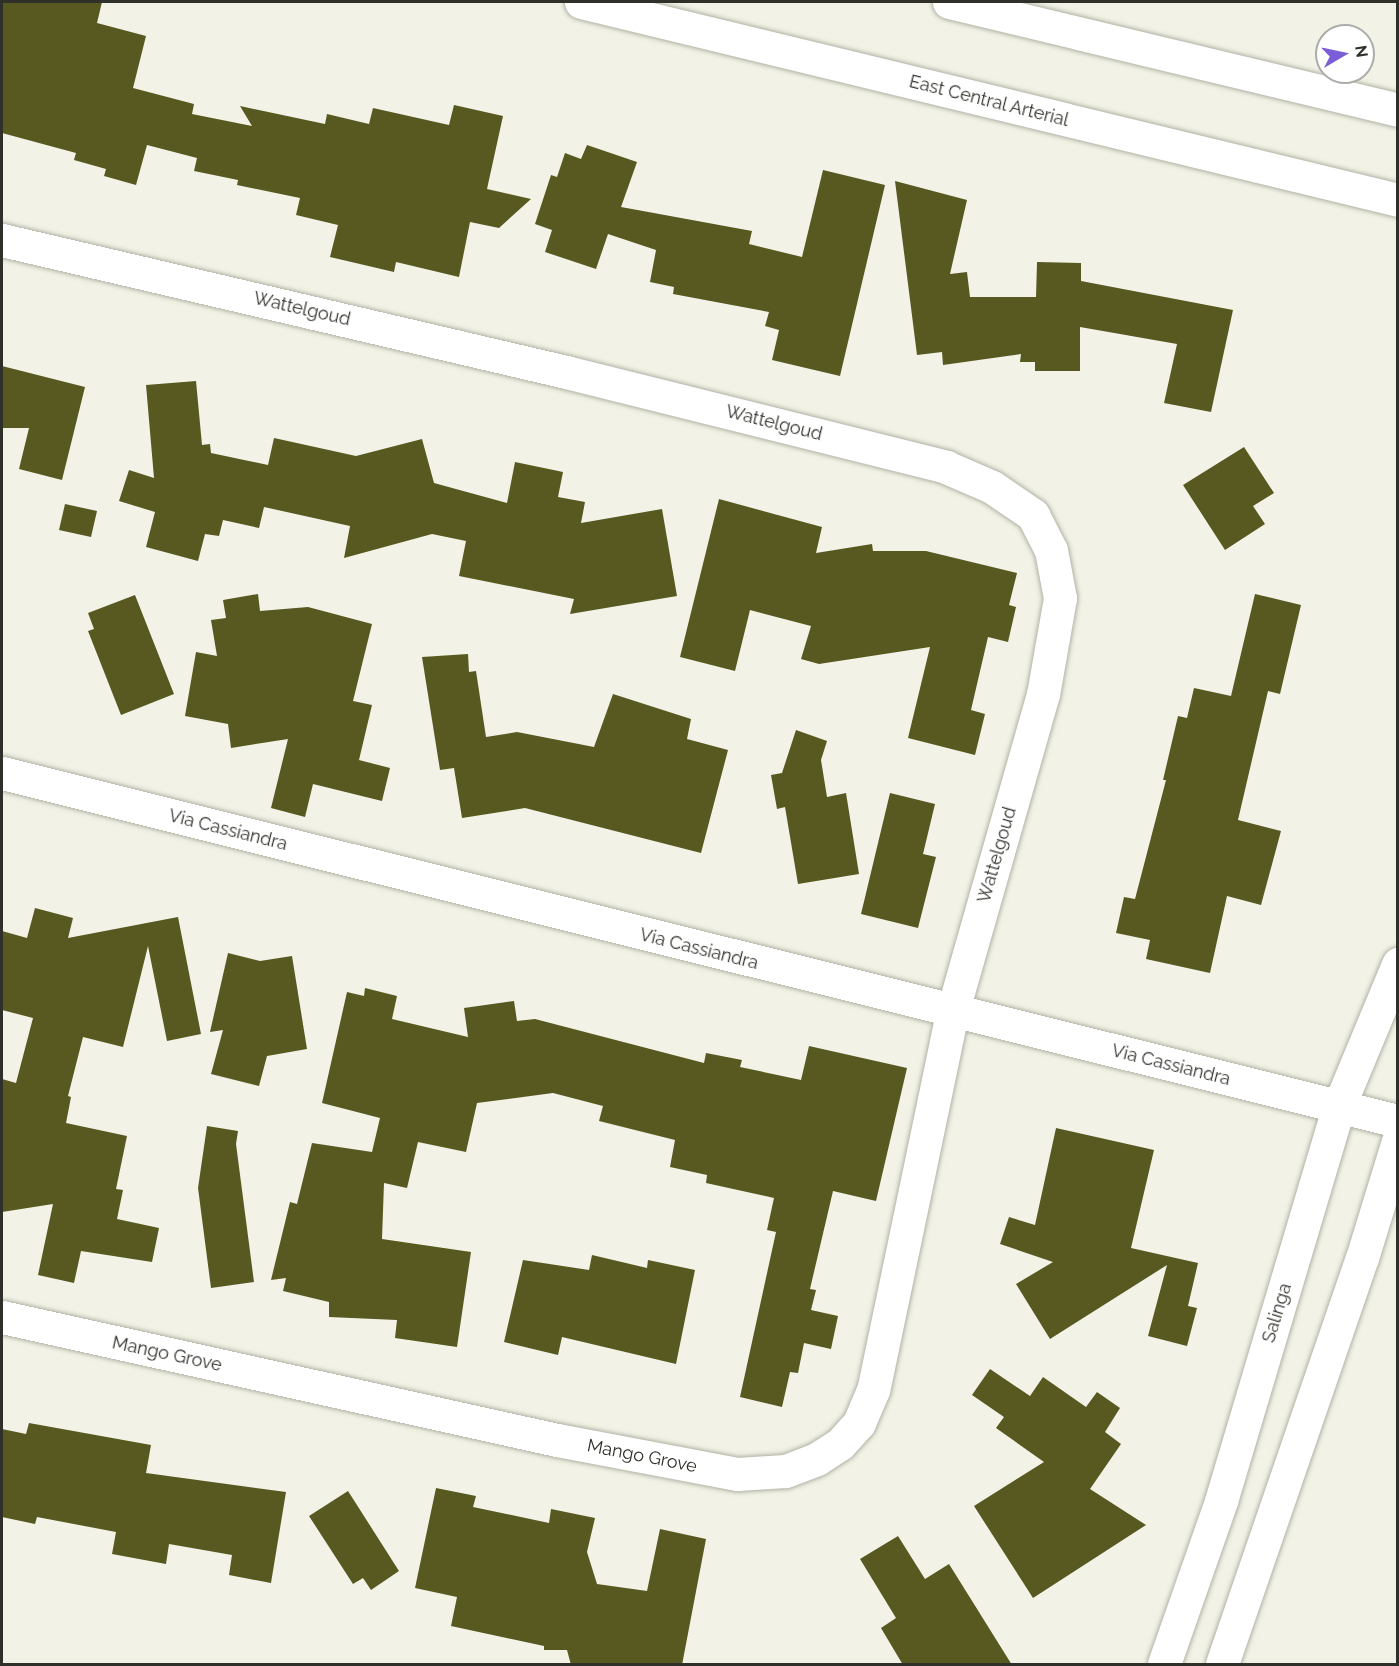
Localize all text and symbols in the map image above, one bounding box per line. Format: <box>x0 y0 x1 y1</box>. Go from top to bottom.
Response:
north arrow <box>1315 24 1375 84</box>
text: N <box>1351 44 1372 59</box>
street label: East Central Arterial <box>906 71 1072 131</box>
street label: Wattelgoud <box>251 287 353 331</box>
street label: Wattelgoud <box>724 401 824 445</box>
street label: Via Cassiandra <box>166 805 290 855</box>
street label: Wattelgoud <box>973 805 1021 905</box>
street label: Via Cassiandra <box>637 924 761 974</box>
street label: Via Cassiandra <box>1109 1040 1233 1090</box>
street label: Salinga <box>1258 1281 1296 1345</box>
street label: Mango Grove <box>110 1332 224 1376</box>
street label: Mango Grove <box>585 1435 699 1477</box>

